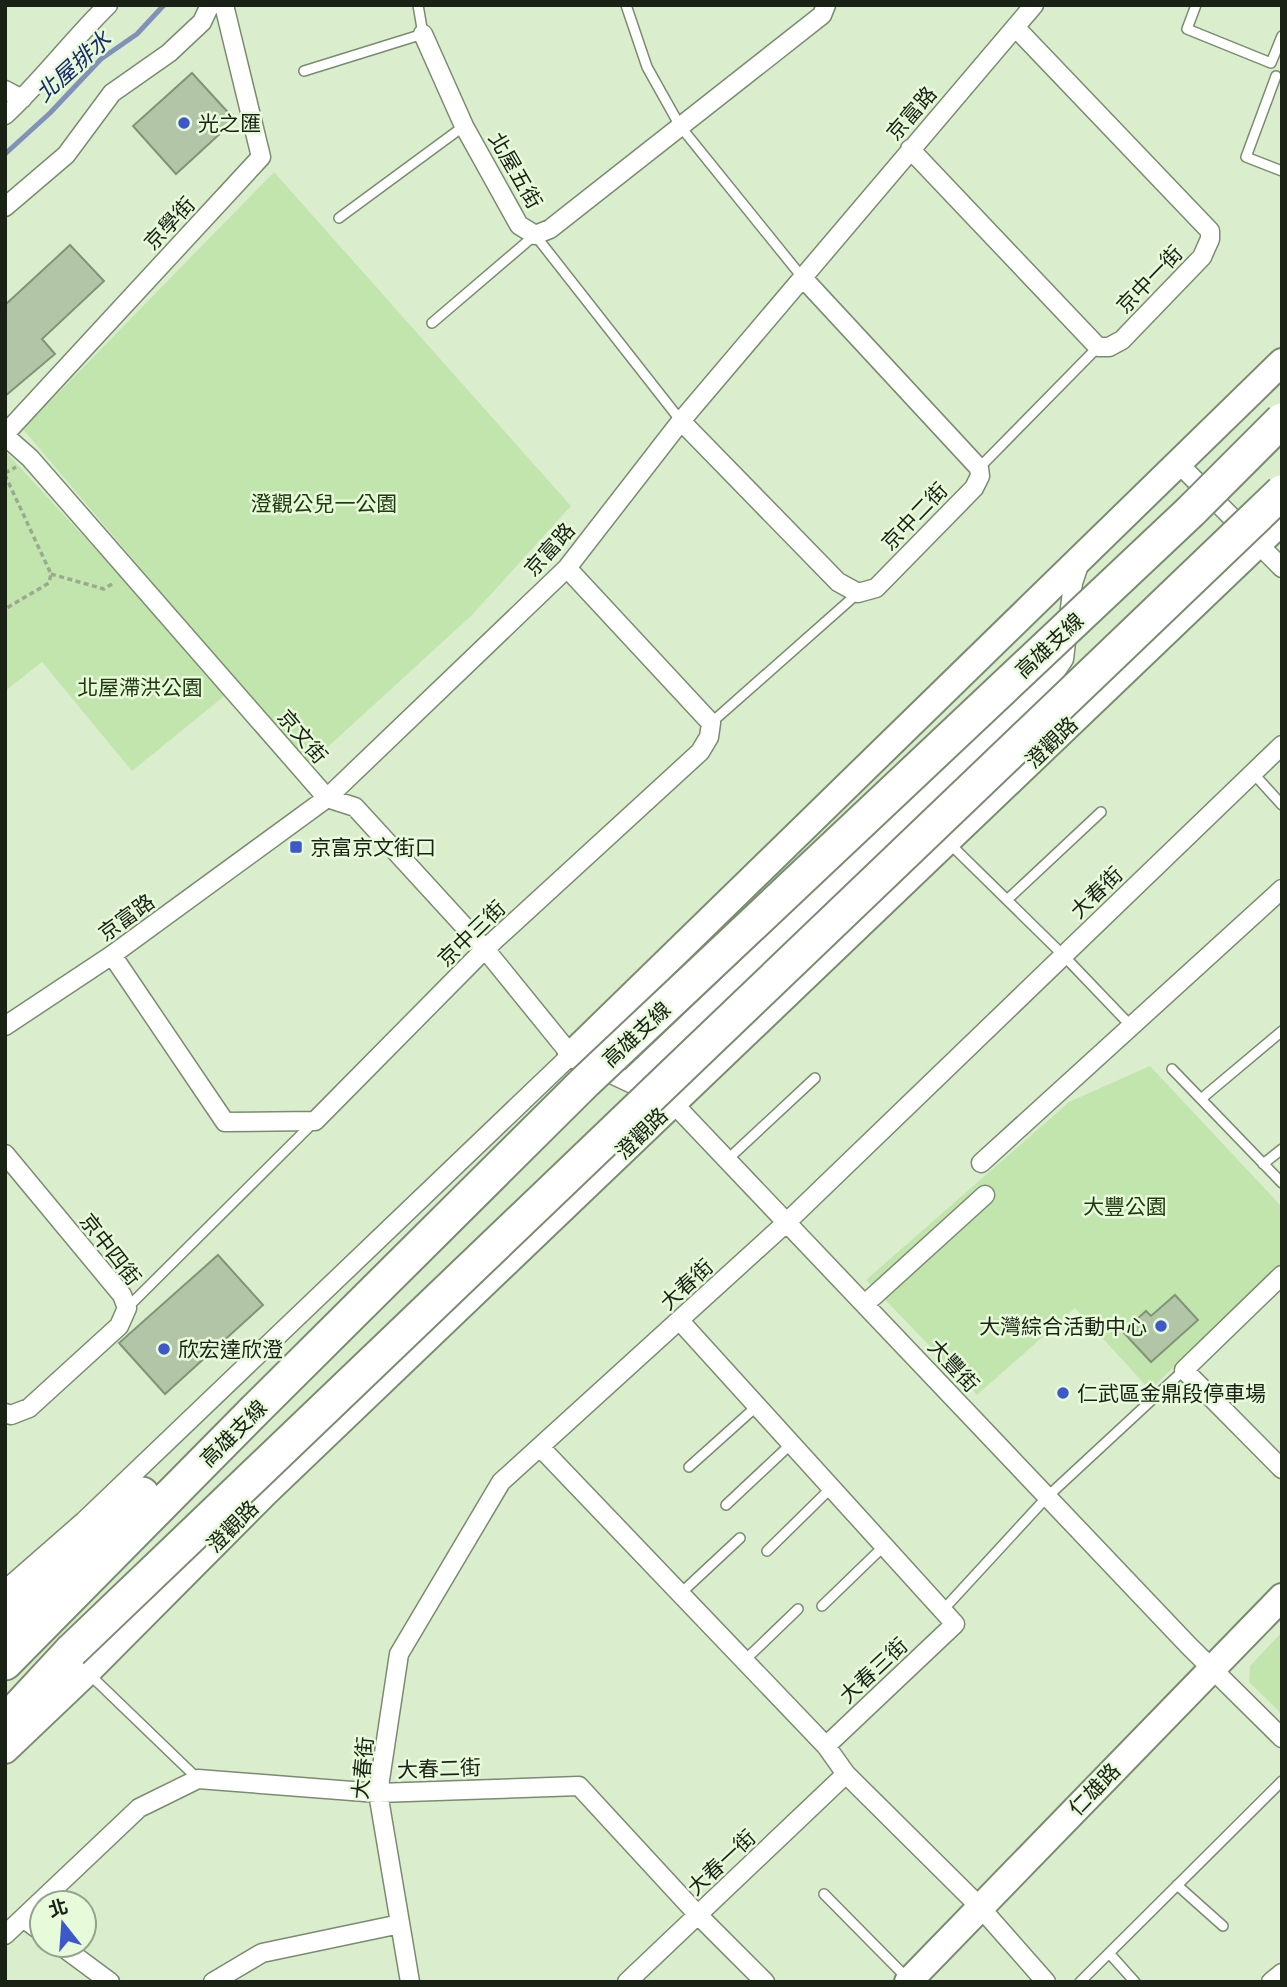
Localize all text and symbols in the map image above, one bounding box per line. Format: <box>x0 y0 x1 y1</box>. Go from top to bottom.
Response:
water label: 北屋排水 <box>27 22 120 110</box>
street label: 京富路 <box>878 79 944 147</box>
place label: 光之匯 <box>198 107 261 139</box>
marker: 光之匯 <box>176 115 192 131</box>
street label: 北屋五街 <box>481 126 551 214</box>
street label: 京學街 <box>136 189 202 257</box>
street label: 京中一街 <box>1108 238 1190 320</box>
street label: 京中二街 <box>873 475 955 557</box>
park label: 澄觀公兒一公園 <box>251 487 398 519</box>
street label: 京富路 <box>516 515 582 583</box>
street label: 高雄支線 <box>1007 605 1091 685</box>
park label: 北屋滯洪公園 <box>77 671 203 703</box>
street label: 京文街 <box>270 702 336 770</box>
street label: 澄觀路 <box>1017 709 1085 775</box>
place label: 京富京文街口 <box>310 831 436 863</box>
marker: 京富京文街口 <box>288 839 304 855</box>
street label: 大春街 <box>1062 859 1130 925</box>
street label: 京富路 <box>91 886 161 948</box>
street label: 京中三街 <box>430 892 512 974</box>
street label: 高雄支線 <box>594 994 678 1074</box>
street label: 澄觀路 <box>607 1100 675 1166</box>
park label: 大豐公園 <box>1083 1190 1167 1222</box>
street label: 京中四街 <box>73 1206 149 1292</box>
street label: 大春街 <box>652 1251 720 1317</box>
place label: 大灣綜合活動中心 <box>979 1310 1147 1342</box>
marker: 大灣綜合活動中心 <box>1153 1318 1169 1334</box>
street label: 大豐街 <box>921 1331 987 1399</box>
place label: 欣宏達欣澄 <box>178 1333 283 1365</box>
marker: 欣宏達欣澄 <box>156 1341 172 1357</box>
place label: 仁武區金鼎段停車場 <box>1077 1377 1266 1409</box>
marker: 仁武區金鼎段停車場 <box>1055 1385 1071 1401</box>
street label: 高雄支線 <box>192 1392 274 1474</box>
street label: 澄觀路 <box>198 1492 266 1560</box>
street label: 大春三街 <box>831 1630 915 1710</box>
street label: 大春街 <box>343 1735 381 1801</box>
street label: 大春二街 <box>396 1751 482 1785</box>
street label: 仁雄路 <box>1061 1755 1127 1823</box>
street label: 大春一街 <box>679 1822 763 1902</box>
north arrow <box>28 1889 98 1959</box>
text: 北 <box>45 1891 71 1924</box>

